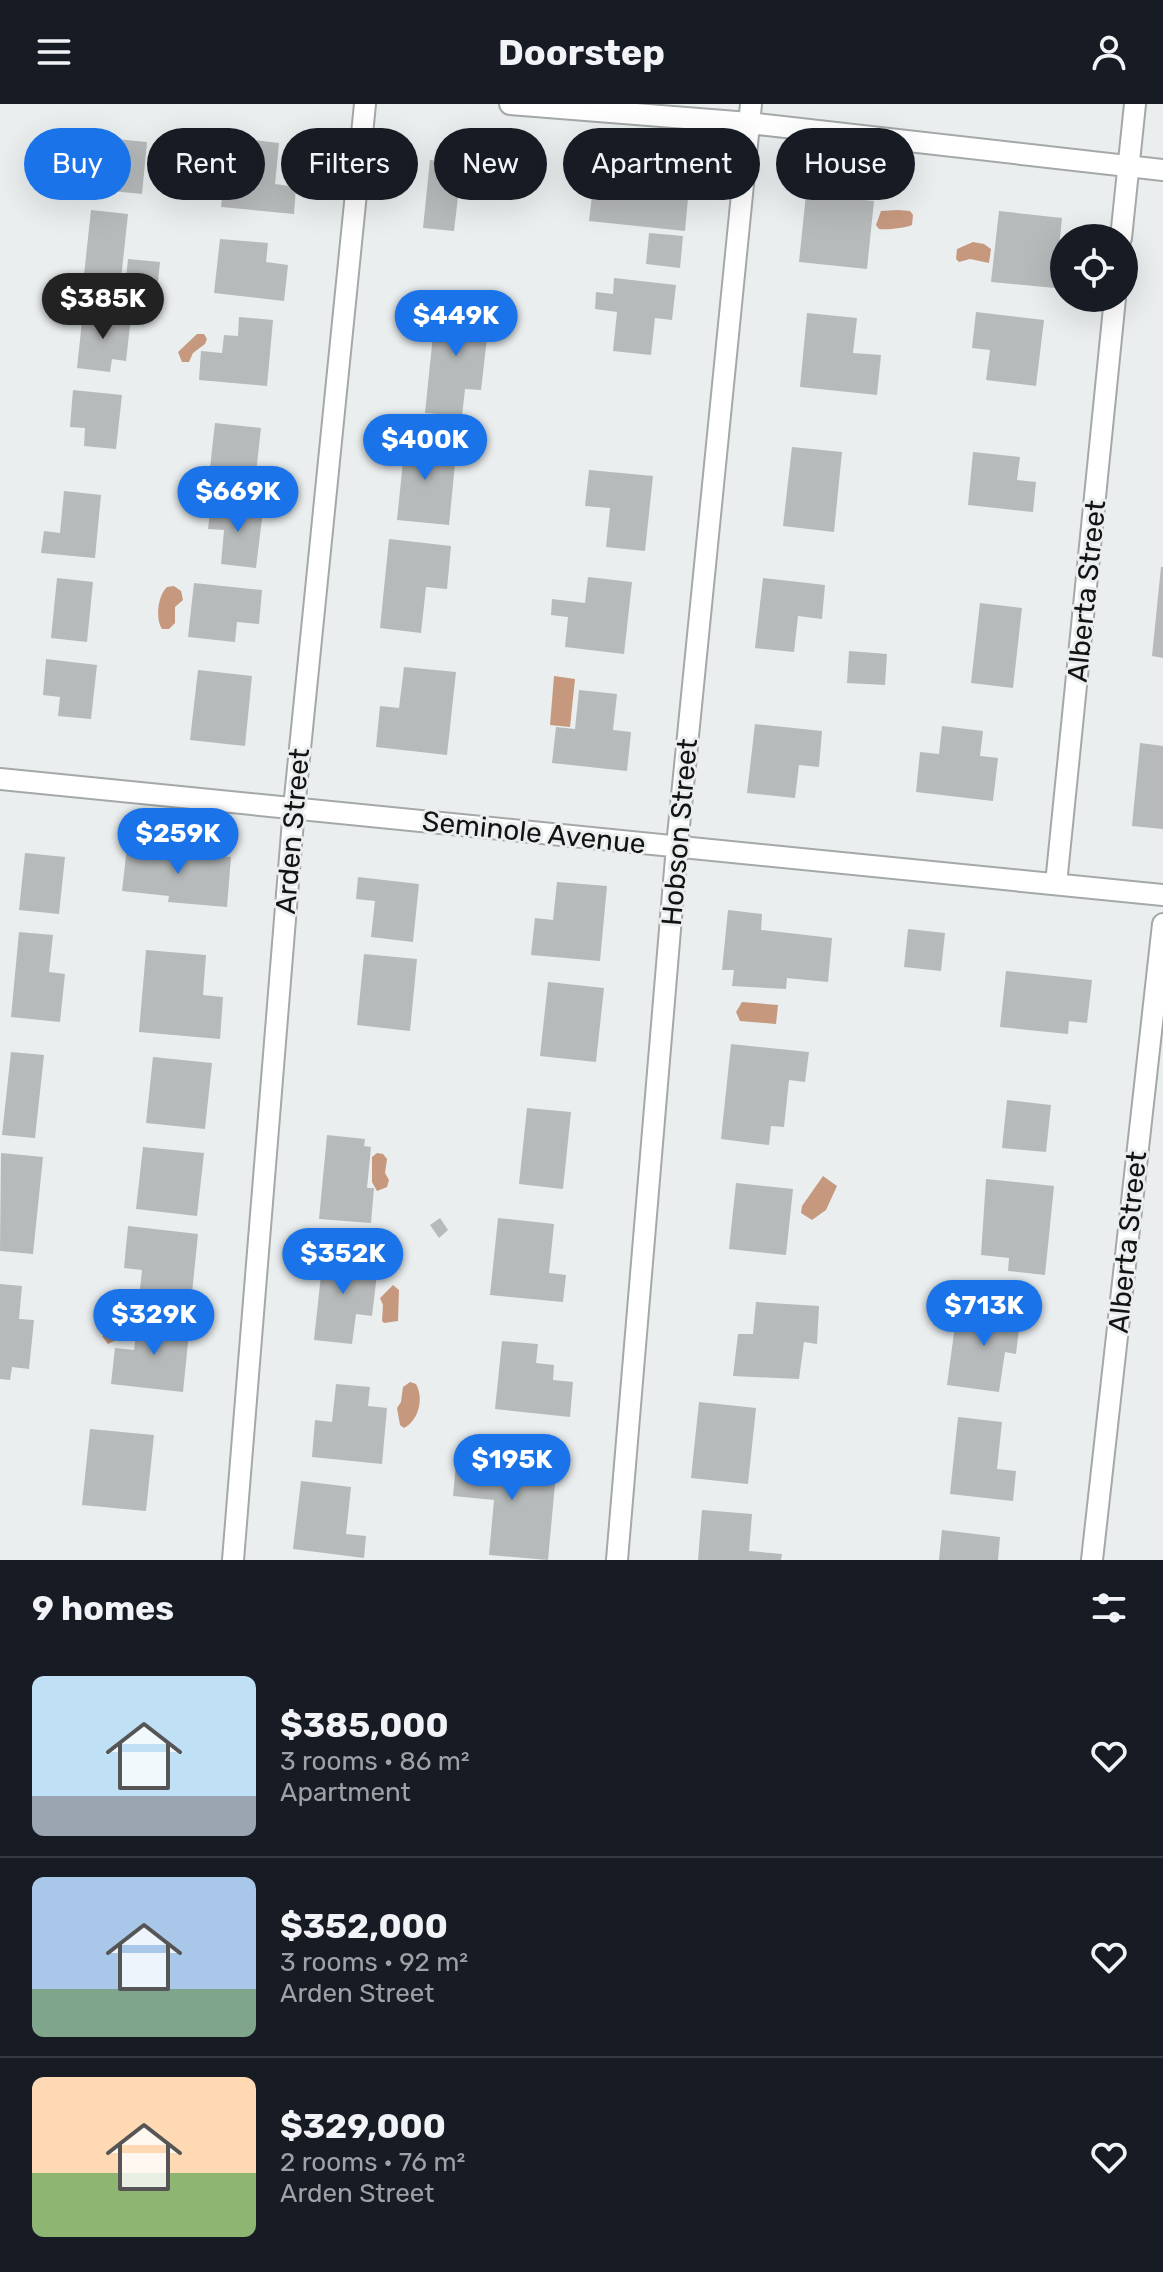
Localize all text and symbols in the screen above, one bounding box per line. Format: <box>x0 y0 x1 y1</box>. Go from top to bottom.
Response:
icon: menu <box>32 30 76 74</box>
icon: person <box>1087 30 1131 74</box>
text: Doorstep <box>498 31 665 74</box>
chip: Buy <box>24 128 131 200</box>
chip: Rent <box>147 128 265 200</box>
chip: Filters <box>281 128 418 200</box>
chip: New <box>434 128 547 200</box>
chip: Apartment <box>563 128 760 200</box>
chip: House <box>776 128 915 200</box>
map controls <box>1050 224 1138 312</box>
button: locate <box>1050 224 1138 312</box>
pin: $385K <box>47 273 159 341</box>
text: $385K <box>60 283 146 314</box>
pin: $449K <box>400 290 512 358</box>
text: $449K <box>413 300 499 331</box>
pin: $400K <box>369 414 481 482</box>
text: $400K <box>381 424 469 455</box>
pin: $669K <box>182 466 294 534</box>
text: $669K <box>195 476 281 507</box>
street label: Alberta Street <box>1061 498 1112 684</box>
street label: Hobson Street <box>655 737 704 927</box>
street label: Arden Street <box>269 747 316 915</box>
street label: Seminole Avenue <box>421 804 647 861</box>
pin: $259K <box>122 808 234 876</box>
text: $259K <box>136 818 220 849</box>
street label: Alberta Street <box>1102 1149 1153 1335</box>
pin: $352K <box>287 1228 399 1296</box>
text: $352K <box>300 1238 386 1269</box>
pin: $713K <box>928 1280 1040 1348</box>
pin: $329K <box>98 1289 210 1357</box>
text: $713K <box>944 1290 1024 1321</box>
text: $329K <box>111 1299 197 1330</box>
pin: $195K <box>456 1434 568 1502</box>
text: $195K <box>472 1444 553 1475</box>
icon: filters <box>1087 1586 1131 1630</box>
text: 9 homes <box>32 1588 174 1629</box>
text: $385,000 <box>280 1705 449 1746</box>
icon: home <box>96 1708 192 1804</box>
icon: heart <box>1087 1734 1131 1778</box>
text: 3 rooms · 86 m² <box>280 1746 470 1777</box>
text: Apartment <box>280 1777 411 1808</box>
text: $352,000 <box>280 1906 448 1947</box>
icon: home <box>96 1909 192 2005</box>
icon: heart <box>1087 1935 1131 1979</box>
text: 3 rooms · 92 m² <box>280 1947 468 1978</box>
text: Arden Street <box>280 1978 434 2009</box>
text: $329,000 <box>280 2106 446 2147</box>
icon: home <box>96 2109 192 2205</box>
icon: heart <box>1087 2135 1131 2179</box>
text: 2 rooms · 76 m² <box>280 2147 465 2178</box>
text: Arden Street <box>280 2178 434 2209</box>

